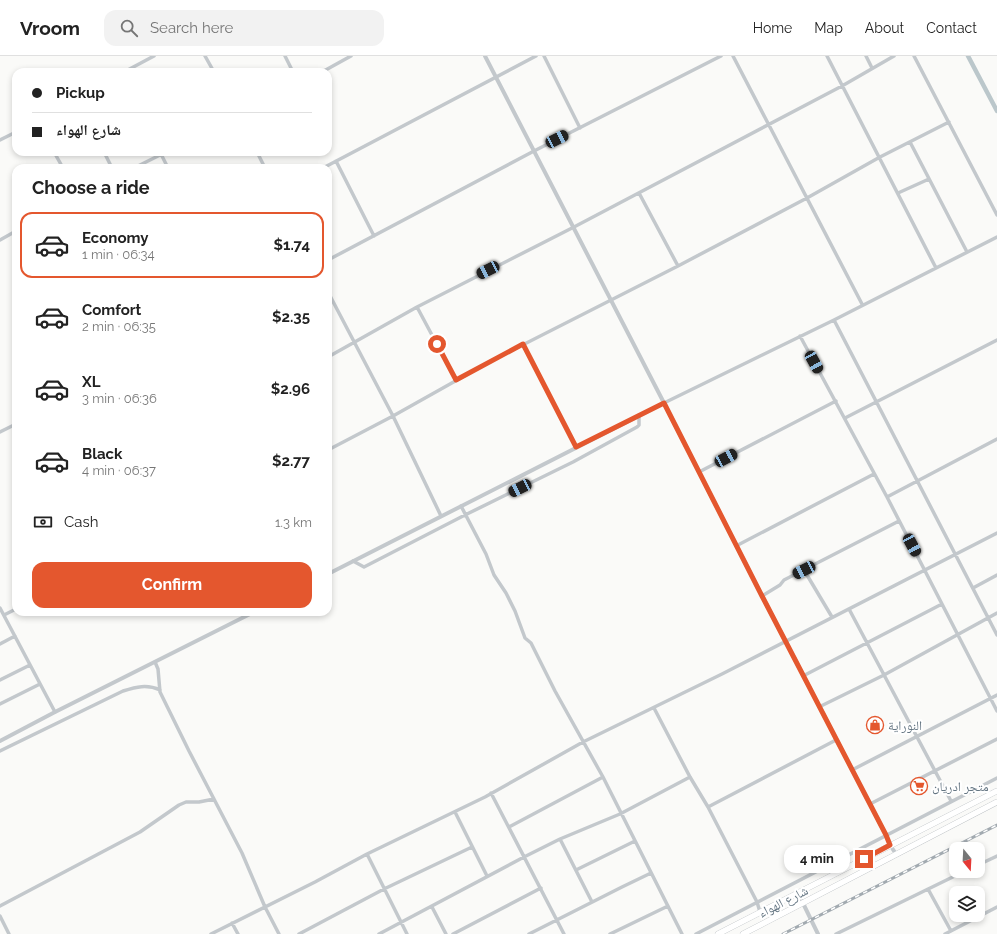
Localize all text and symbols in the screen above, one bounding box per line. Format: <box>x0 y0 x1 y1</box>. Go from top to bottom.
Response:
search box <box>104 10 384 46</box>
text: Vroom <box>20 17 80 39</box>
icon: search <box>118 17 140 39</box>
text: Search here <box>150 19 233 37</box>
text: Home <box>753 20 792 36</box>
text: Map <box>814 20 843 36</box>
text: About <box>865 20 904 36</box>
text: Contact <box>926 20 977 36</box>
text: Pickup <box>56 84 105 102</box>
text: شارع الهواء <box>56 121 121 139</box>
car <box>544 128 570 150</box>
text: Choose a ride <box>32 177 150 198</box>
icon: car <box>34 227 70 263</box>
text: Economy <box>82 229 149 247</box>
text: $1.74 <box>274 236 310 254</box>
text: 1 min · 06:34 <box>82 247 155 262</box>
car <box>475 259 501 281</box>
icon: car <box>34 299 70 335</box>
text: Comfort <box>82 301 141 319</box>
text: $2.35 <box>272 308 310 326</box>
text: 2 min · 06:35 <box>82 319 156 334</box>
route start <box>428 335 446 353</box>
car <box>803 349 825 375</box>
icon: car <box>34 371 70 407</box>
text: XL <box>82 373 100 391</box>
text: $2.96 <box>271 380 310 398</box>
text: 3 min · 06:36 <box>82 391 157 406</box>
icon: car <box>34 443 70 479</box>
text: Black <box>82 445 122 463</box>
car <box>713 447 739 469</box>
text: $2.77 <box>272 452 310 470</box>
text: 4 min · 06:37 <box>82 463 156 478</box>
car <box>507 477 533 499</box>
icon: cash <box>32 511 54 533</box>
text: Cash <box>64 513 98 531</box>
text: 1.3 km <box>275 515 312 530</box>
car <box>901 532 923 558</box>
car <box>791 559 817 581</box>
button: Confirm <box>32 562 312 608</box>
shop icon: النوراية <box>865 715 885 735</box>
place label: النوراية <box>888 718 922 734</box>
supermarket icon: متجر ادريان <box>909 776 929 796</box>
place label: متجر ادريان <box>932 779 989 795</box>
north arrow <box>949 842 985 878</box>
map controls <box>949 842 985 922</box>
callout: 4 min <box>784 845 850 873</box>
route end <box>855 850 873 868</box>
text: 4 min <box>800 851 834 866</box>
street label: شارع الهواء <box>756 883 811 922</box>
button: layers <box>949 886 985 922</box>

